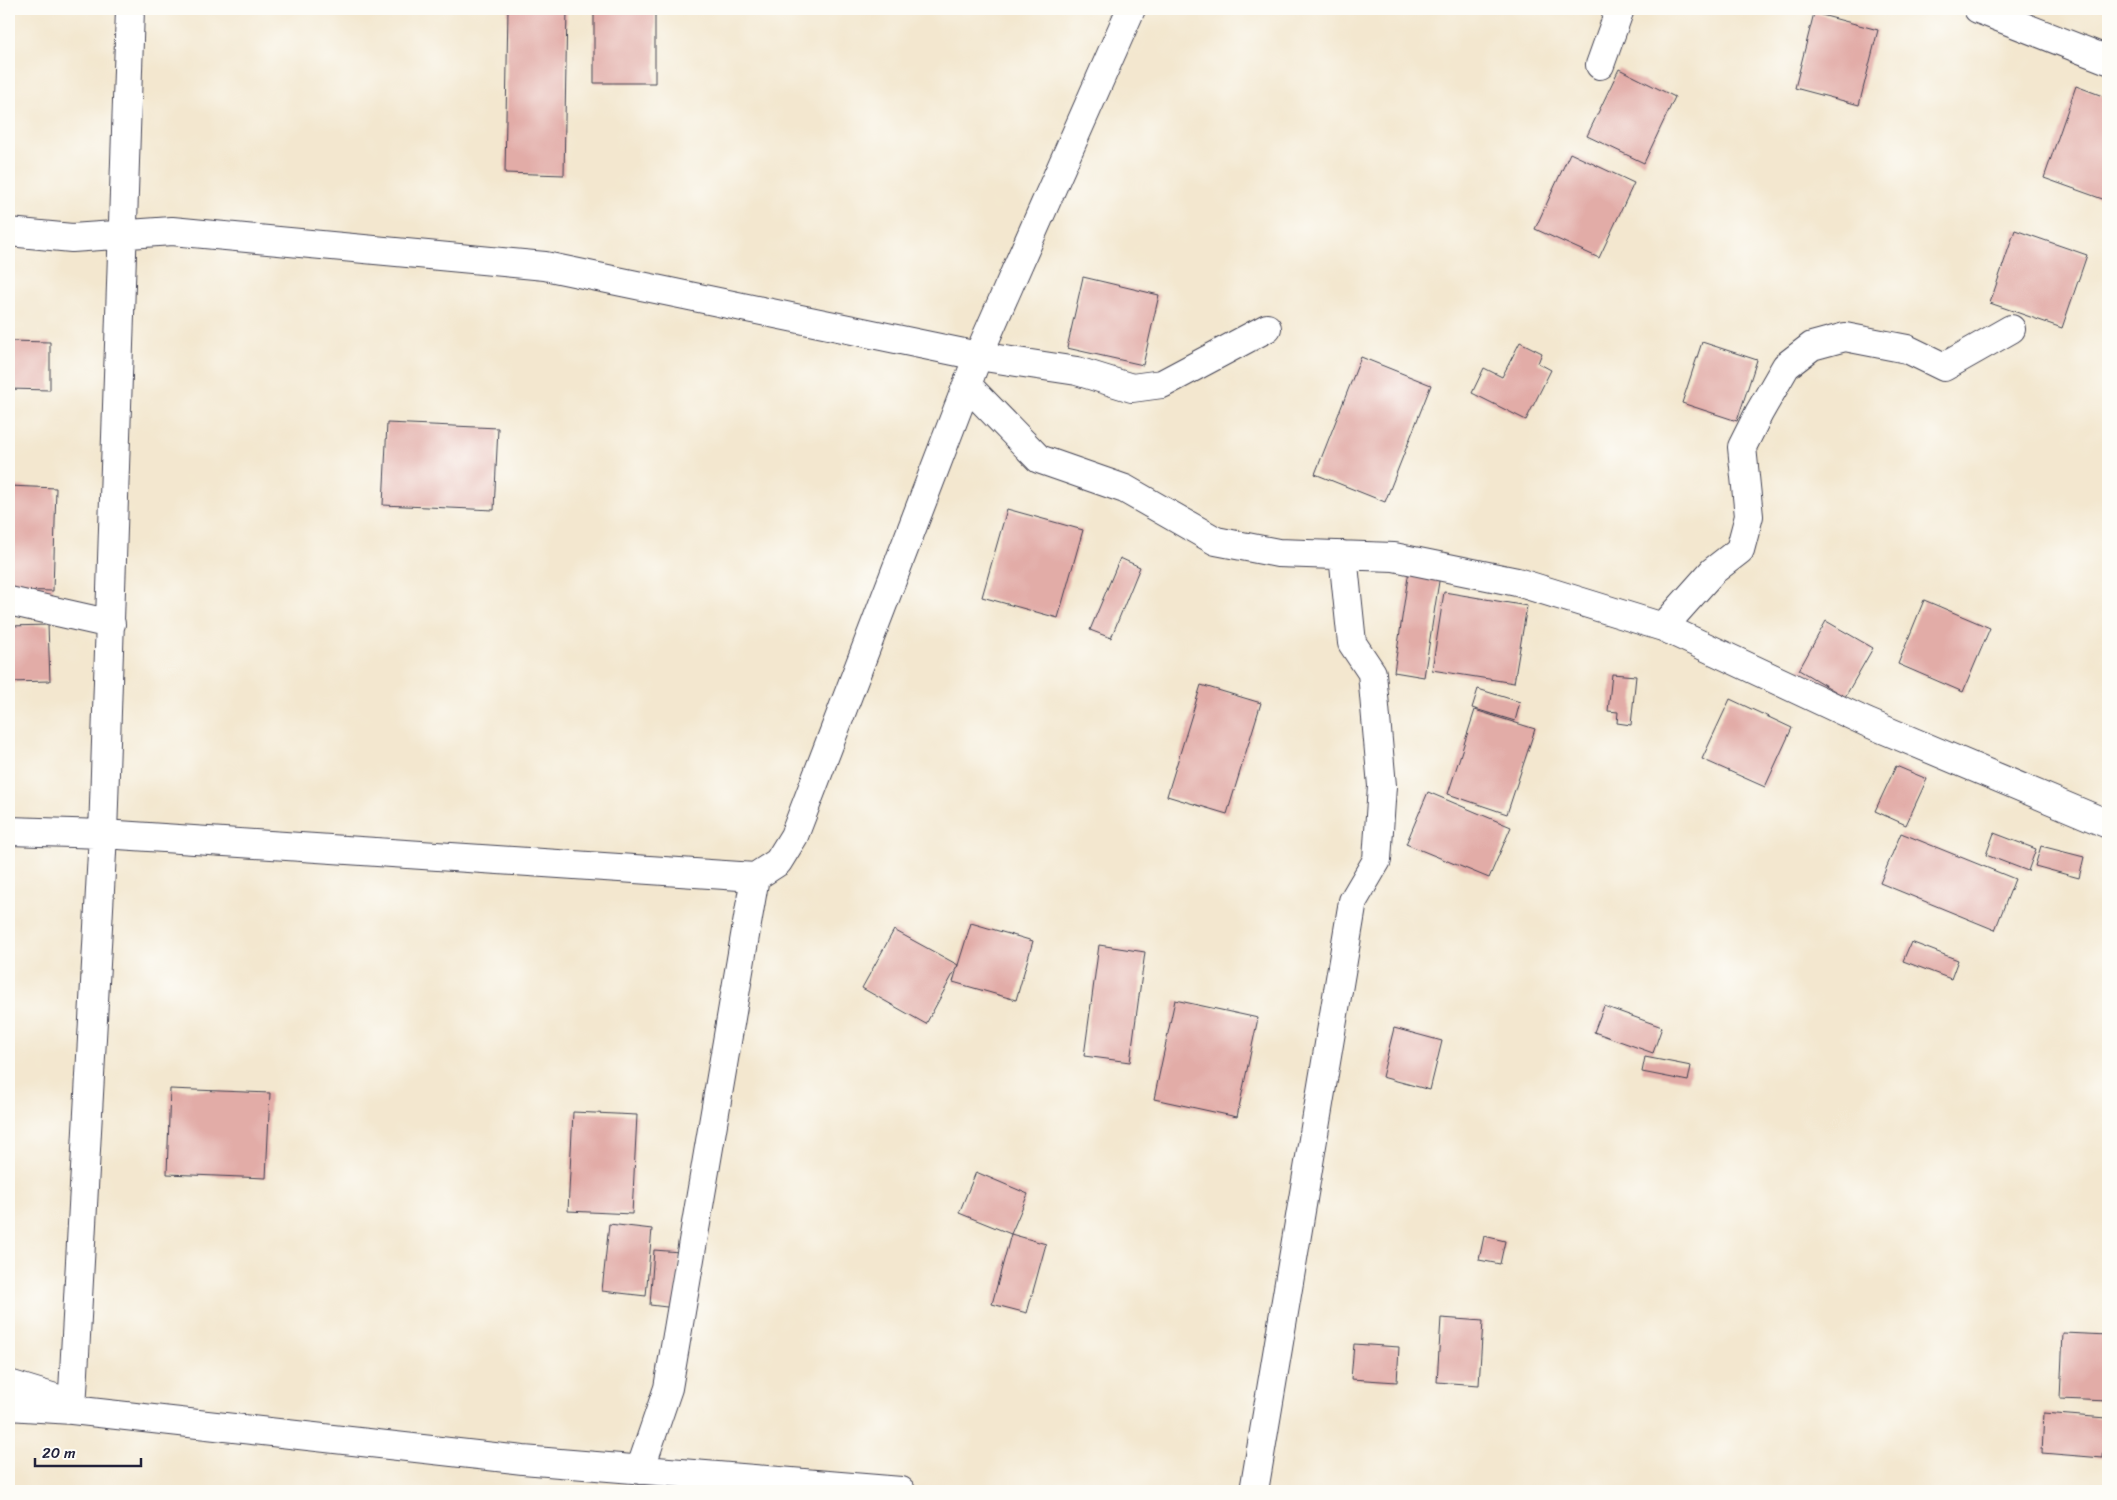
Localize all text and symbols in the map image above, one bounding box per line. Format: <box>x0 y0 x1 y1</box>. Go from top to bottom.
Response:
scale bar <box>35 1435 141 1467</box>
text: 20 m <box>42 1440 76 1466</box>

